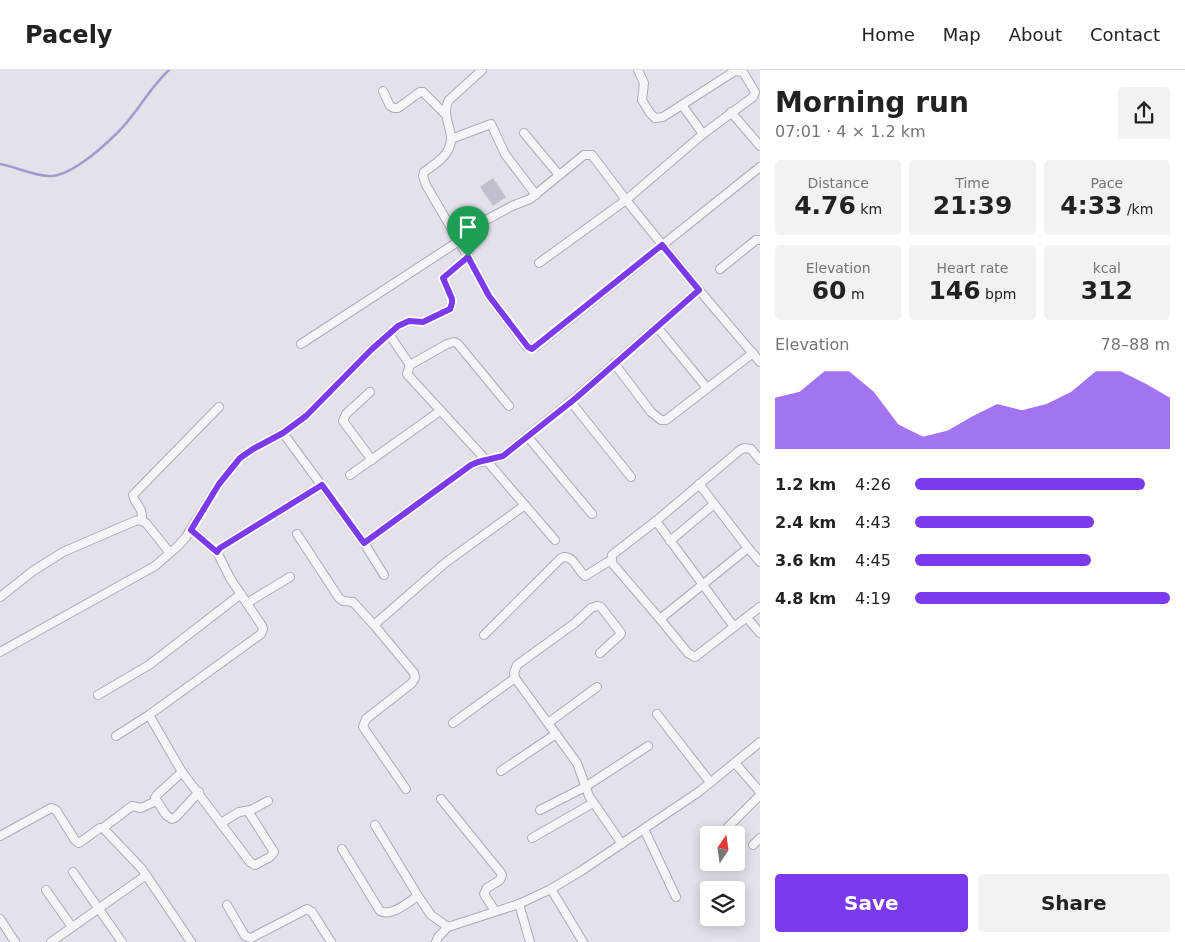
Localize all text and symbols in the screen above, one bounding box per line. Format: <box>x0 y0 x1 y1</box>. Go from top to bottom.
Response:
text: Pacely <box>25 21 113 49</box>
text: Home <box>862 24 915 45</box>
text: Map <box>943 24 981 45</box>
text: About <box>1009 24 1062 45</box>
text: Contact <box>1090 24 1160 45</box>
text: Morning run <box>775 86 969 119</box>
button: share <box>1118 87 1170 139</box>
text: 07:01 · 4 × 1.2 km <box>775 122 926 141</box>
text: Distance <box>808 175 869 191</box>
text: Time <box>955 175 990 191</box>
text: Pace <box>1090 175 1123 191</box>
text: 4.76 <box>794 191 856 220</box>
text: 21:39 <box>933 191 1012 220</box>
text: 4:33 <box>1060 191 1122 220</box>
text: km <box>856 201 882 217</box>
text: /km <box>1122 201 1153 217</box>
pin <box>447 206 489 257</box>
icon: arrive <box>454 213 482 241</box>
text: Elevation <box>806 260 871 276</box>
text: Heart rate <box>937 260 1008 276</box>
text: kcal <box>1093 260 1121 276</box>
text: 60 <box>812 276 847 305</box>
text: 146 <box>928 276 981 305</box>
text: 312 <box>1081 276 1133 305</box>
text: m <box>847 286 865 302</box>
text: bpm <box>981 286 1017 302</box>
text: Elevation <box>775 335 849 354</box>
text: 78–88 m <box>1101 335 1170 354</box>
text: 1.2 km <box>775 475 836 494</box>
text: 4:26 <box>855 475 891 494</box>
text: 2.4 km <box>775 513 836 532</box>
text: 4:43 <box>855 513 891 532</box>
text: 3.6 km <box>775 551 836 570</box>
text: 4:45 <box>855 551 891 570</box>
text: 4.8 km <box>775 589 836 608</box>
text: 4:19 <box>855 589 891 608</box>
north arrow <box>700 826 745 871</box>
map controls <box>700 826 745 926</box>
button: Save <box>775 874 968 932</box>
button: Share <box>978 874 1170 932</box>
button: layers <box>700 881 745 926</box>

